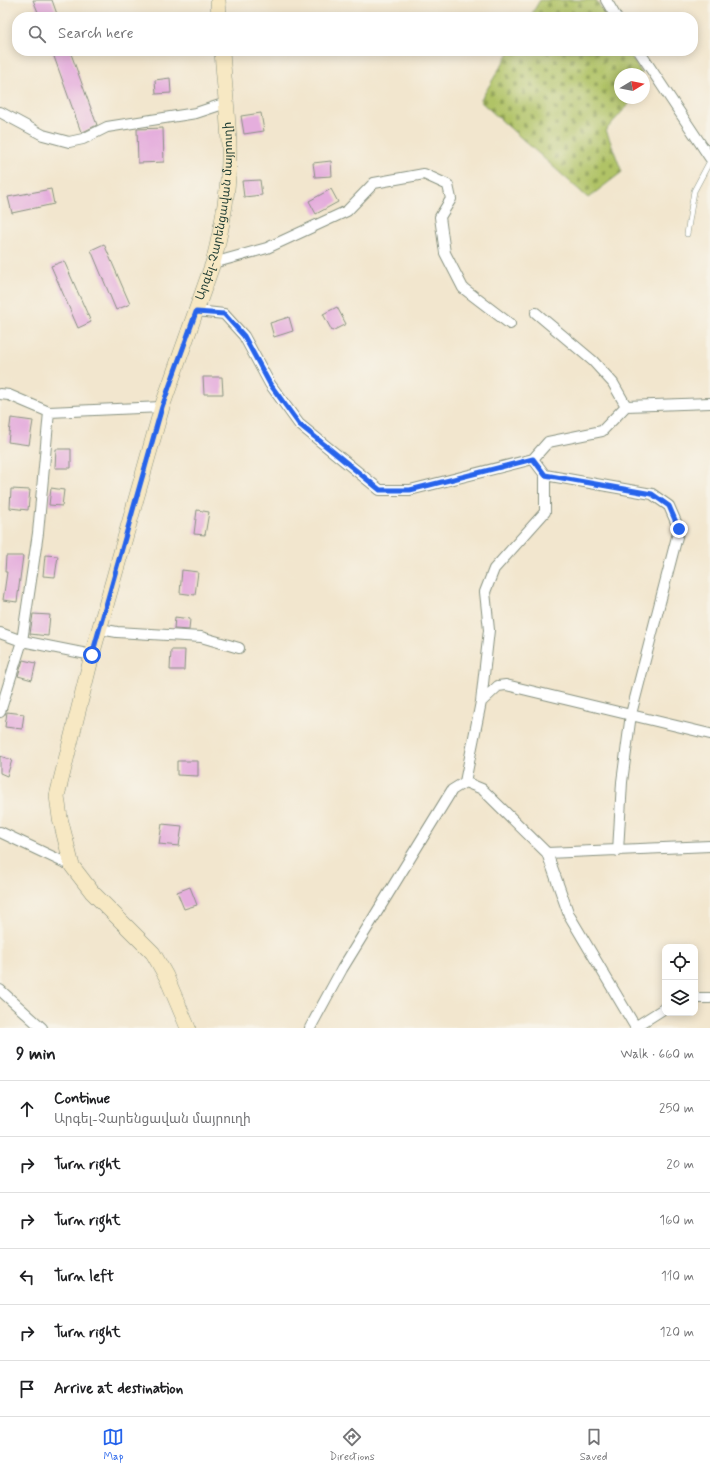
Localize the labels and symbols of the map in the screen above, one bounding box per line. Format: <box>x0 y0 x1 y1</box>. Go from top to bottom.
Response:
north arrow <box>614 68 650 104</box>
street label: Արգել-Չարենցավան մայրուղի <box>192 121 237 303</box>
route end <box>670 520 688 538</box>
route start <box>83 646 101 664</box>

